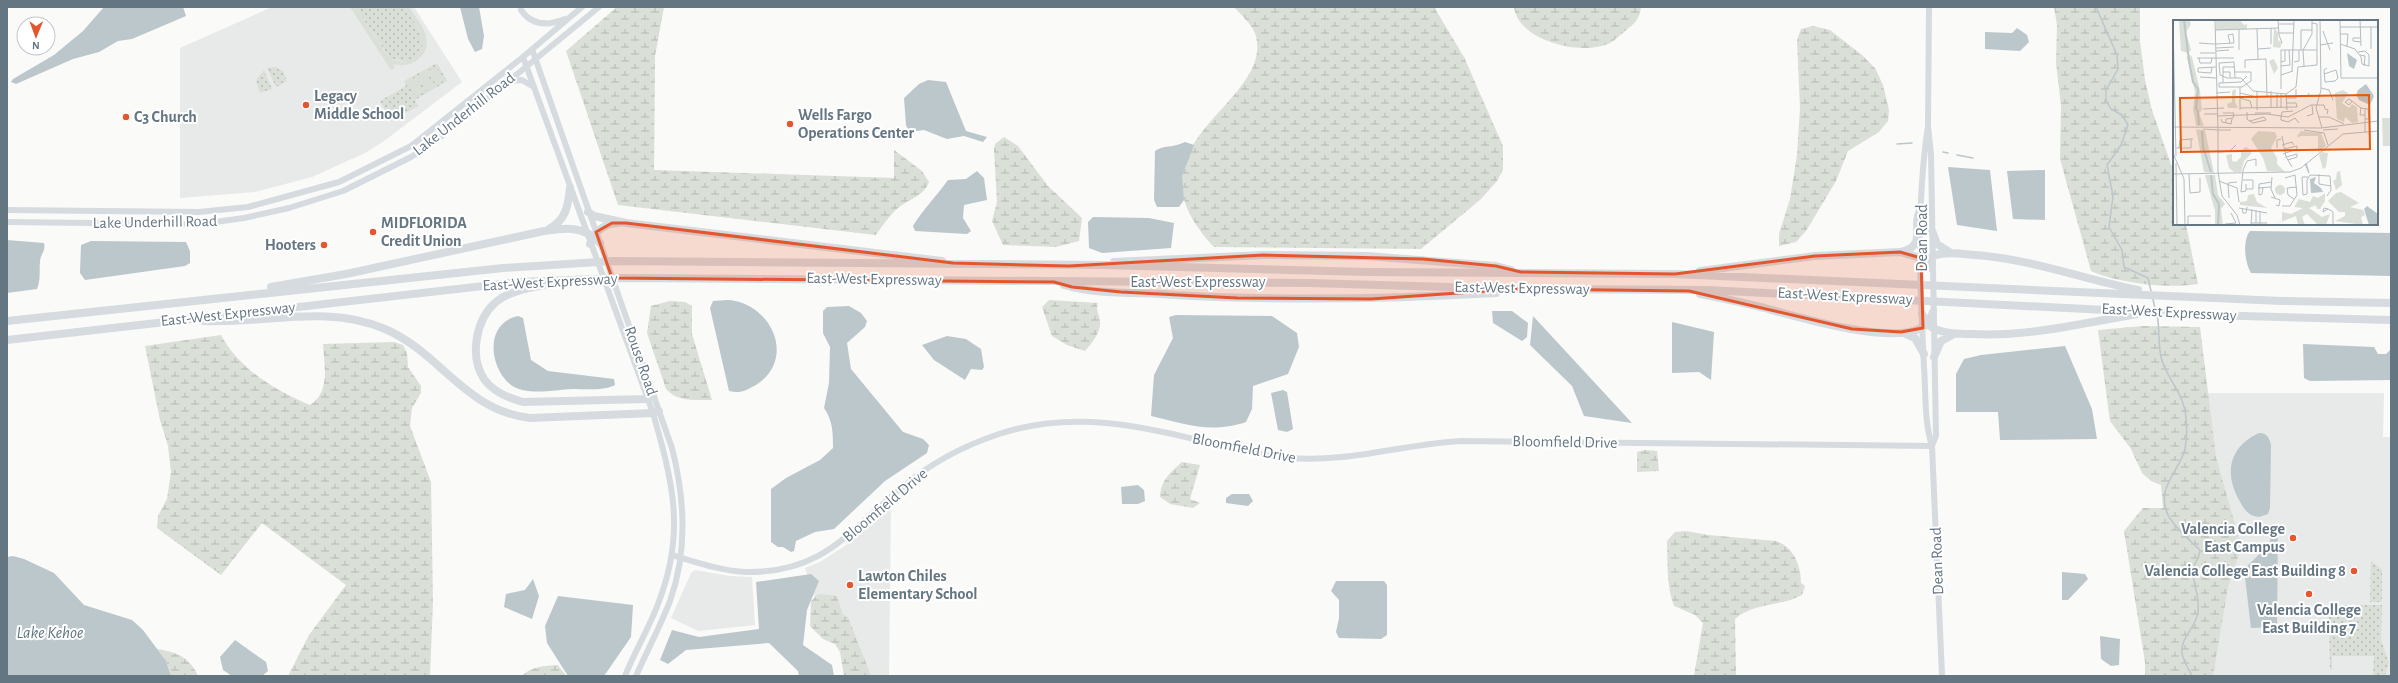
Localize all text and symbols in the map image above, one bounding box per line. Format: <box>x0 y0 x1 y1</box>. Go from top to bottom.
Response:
north arrow <box>16 16 56 56</box>
inset map <box>2173 20 2378 225</box>
text: N <box>32 40 40 51</box>
street label: Lake Underhill Road <box>410 69 518 159</box>
place label: Legacy Middle School <box>314 88 404 122</box>
marker: Legacy Middle School <box>301 100 311 110</box>
place label: Wells Fargo Operations Center <box>798 107 915 141</box>
place label: C3 Church <box>134 109 197 125</box>
marker: C3 Church <box>121 112 131 122</box>
marker: Wells Fargo Operations Center <box>785 119 795 129</box>
street label: Dean Road <box>1914 204 1930 272</box>
street label: Lake Underhill Road <box>93 213 217 231</box>
place label: MIDFLORIDA Credit Union <box>381 215 467 249</box>
marker: MIDFLORIDA Credit Union <box>368 227 378 237</box>
place label: Hooters <box>265 237 316 253</box>
marker: Hooters <box>319 240 329 250</box>
street label: East-West Expressway <box>482 270 618 295</box>
street label: East-West Expressway <box>806 270 942 289</box>
street label: East-West Expressway <box>1130 274 1266 291</box>
street label: East-West Expressway <box>1454 279 1590 298</box>
street label: East-West Expressway <box>1777 284 1913 309</box>
street label: East-West Expressway <box>160 299 296 330</box>
street label: East-West Expressway <box>2101 300 2237 325</box>
street label: Rouse Road <box>622 324 660 398</box>
street label: Bloomfield Drive <box>1191 430 1297 466</box>
street label: Bloomfield Drive <box>1512 433 1618 451</box>
street label: Bloomfield Drive <box>840 465 930 545</box>
place label: Valencia College East Campus <box>2181 521 2285 555</box>
street label: Dean Road <box>1928 527 1946 595</box>
marker: Valencia College East Campus <box>2288 533 2298 543</box>
place label: Valencia College East Building 8 <box>2145 563 2346 579</box>
marker: Valencia College East Building 8 <box>2349 566 2359 576</box>
place label: Lawton Chiles Elementary School <box>858 568 978 603</box>
marker: Lawton Chiles Elementary School <box>845 580 855 590</box>
marker: Valencia College East Building 7 <box>2304 589 2314 599</box>
place label: Valencia College East Building 7 <box>2257 602 2361 636</box>
water label: Lake Kehoe <box>17 624 83 641</box>

